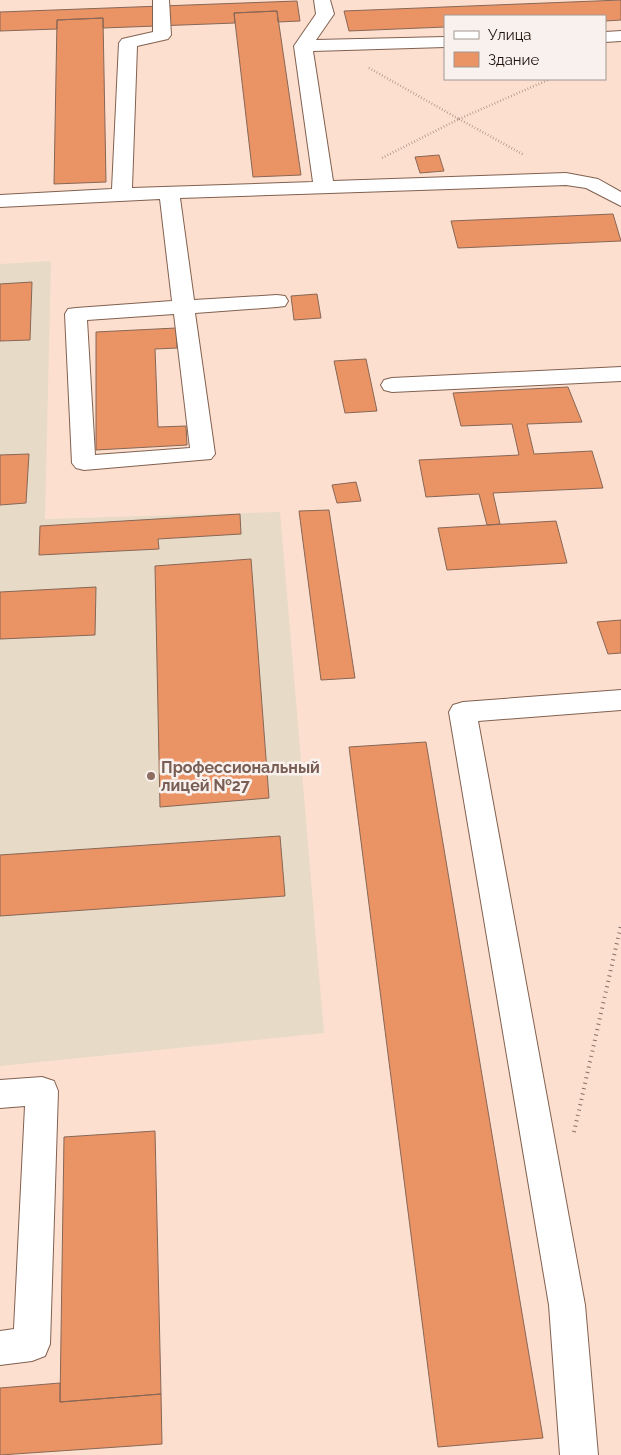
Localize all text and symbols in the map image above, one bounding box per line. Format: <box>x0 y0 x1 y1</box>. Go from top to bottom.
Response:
legend <box>444 15 606 80</box>
text: Улица <box>488 26 532 44</box>
text: Здание <box>488 51 540 69</box>
place label: Профессиональный лицей №27 <box>161 758 320 795</box>
marker: Профессиональный лицей №27 <box>145 770 157 782</box>

